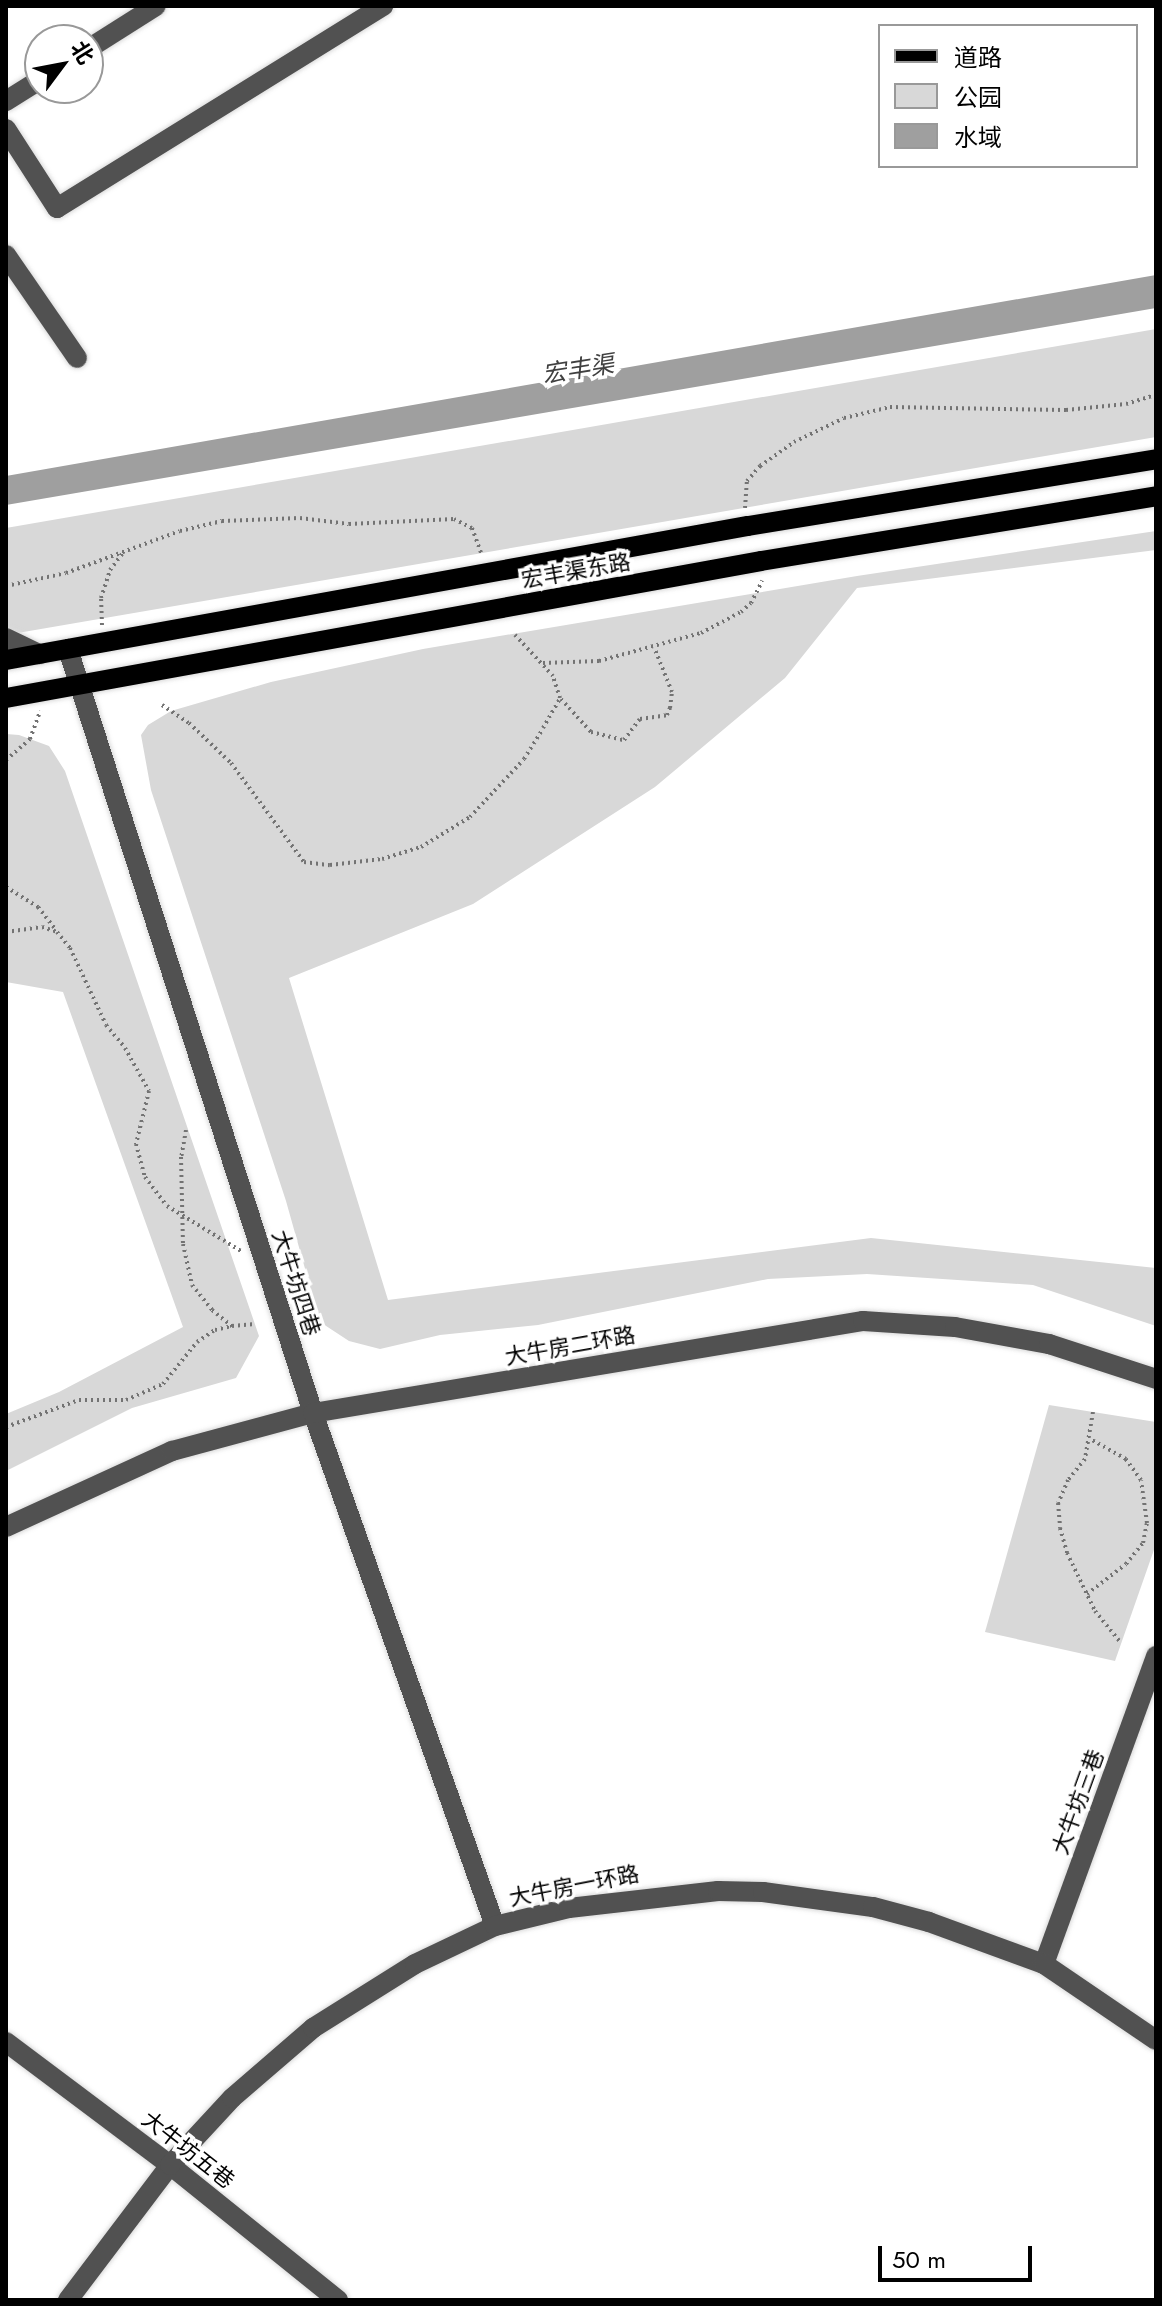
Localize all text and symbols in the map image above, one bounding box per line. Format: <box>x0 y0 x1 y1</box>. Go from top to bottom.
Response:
north arrow <box>24 24 104 104</box>
legend <box>878 24 1138 168</box>
text: 北 <box>63 35 102 70</box>
text: 道路 <box>954 40 1002 75</box>
text: 公园 <box>954 80 1002 115</box>
text: 水域 <box>954 120 1002 155</box>
water label: 宏丰渠 <box>540 349 616 389</box>
street label: 宏丰渠东路 <box>520 548 632 594</box>
street label: 大牛坊四巷 <box>266 1227 326 1339</box>
street label: 大牛房二环路 <box>503 1322 637 1370</box>
street label: 大牛坊三巷 <box>1047 1746 1109 1858</box>
street label: 大牛房一环路 <box>507 1860 641 1912</box>
street label: 大牛坊五巷 <box>137 2106 239 2194</box>
scale bar <box>882 2230 1036 2280</box>
text: 50 m <box>892 2242 946 2277</box>

